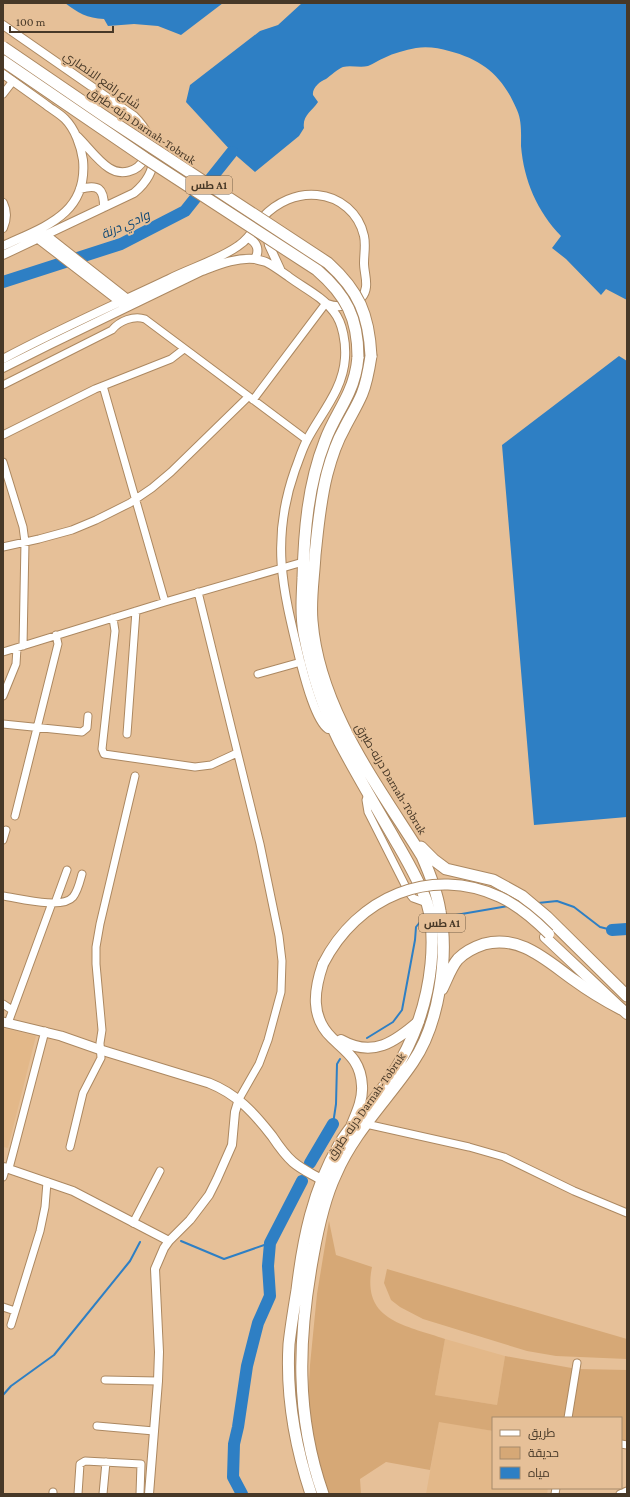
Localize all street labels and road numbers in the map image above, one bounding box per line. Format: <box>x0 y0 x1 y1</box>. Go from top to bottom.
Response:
street label: شارع رافع الانصاري <box>59 48 143 114</box>
street label: درنه-طبرق Darnah-Tobruk <box>85 85 199 167</box>
road number: طس A1 <box>186 176 232 194</box>
street label: درنه-طبرق Darnah-Tobruk <box>352 721 430 837</box>
road number: طس A1 <box>419 914 465 932</box>
street label: درنه-طبرق Darnah-Tobruk <box>324 1050 408 1162</box>

